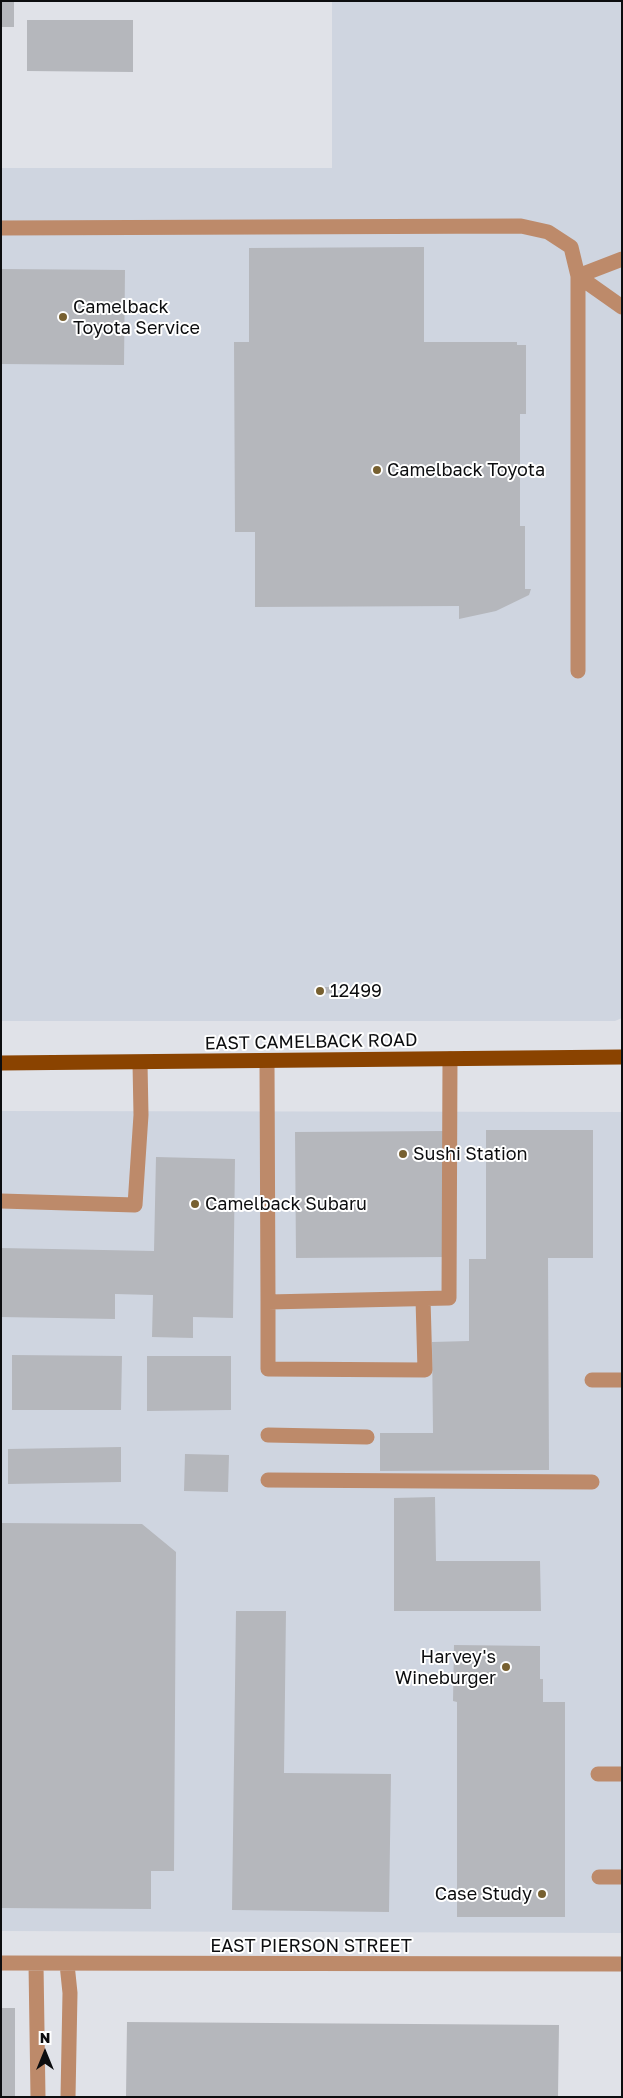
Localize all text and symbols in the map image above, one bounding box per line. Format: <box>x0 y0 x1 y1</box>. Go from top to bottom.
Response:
place label: Camelback Toyota Service <box>73 296 200 338</box>
marker: Camelback Toyota Service <box>57 311 69 323</box>
place label: Camelback Toyota <box>387 459 545 481</box>
marker: Camelback Toyota <box>371 464 383 476</box>
place label: 12499 <box>330 980 382 1002</box>
marker: 12499 <box>314 985 326 997</box>
street label: EAST CAMELBACK ROAD <box>204 1029 418 1055</box>
place label: Sushi Station <box>413 1143 528 1165</box>
marker: Sushi Station <box>397 1148 409 1160</box>
place label: Camelback Subaru <box>205 1193 367 1215</box>
marker: Camelback Subaru <box>189 1198 201 1210</box>
place label: Harvey's Wineburger <box>395 1646 496 1688</box>
marker: Harvey's Wineburger <box>500 1661 512 1673</box>
place label: Case Study <box>435 1883 532 1905</box>
marker: Case Study <box>536 1888 548 1900</box>
street label: EAST PIERSON STREET <box>210 1935 412 1957</box>
north arrow <box>20 2028 70 2078</box>
text: N <box>40 2029 50 2046</box>

